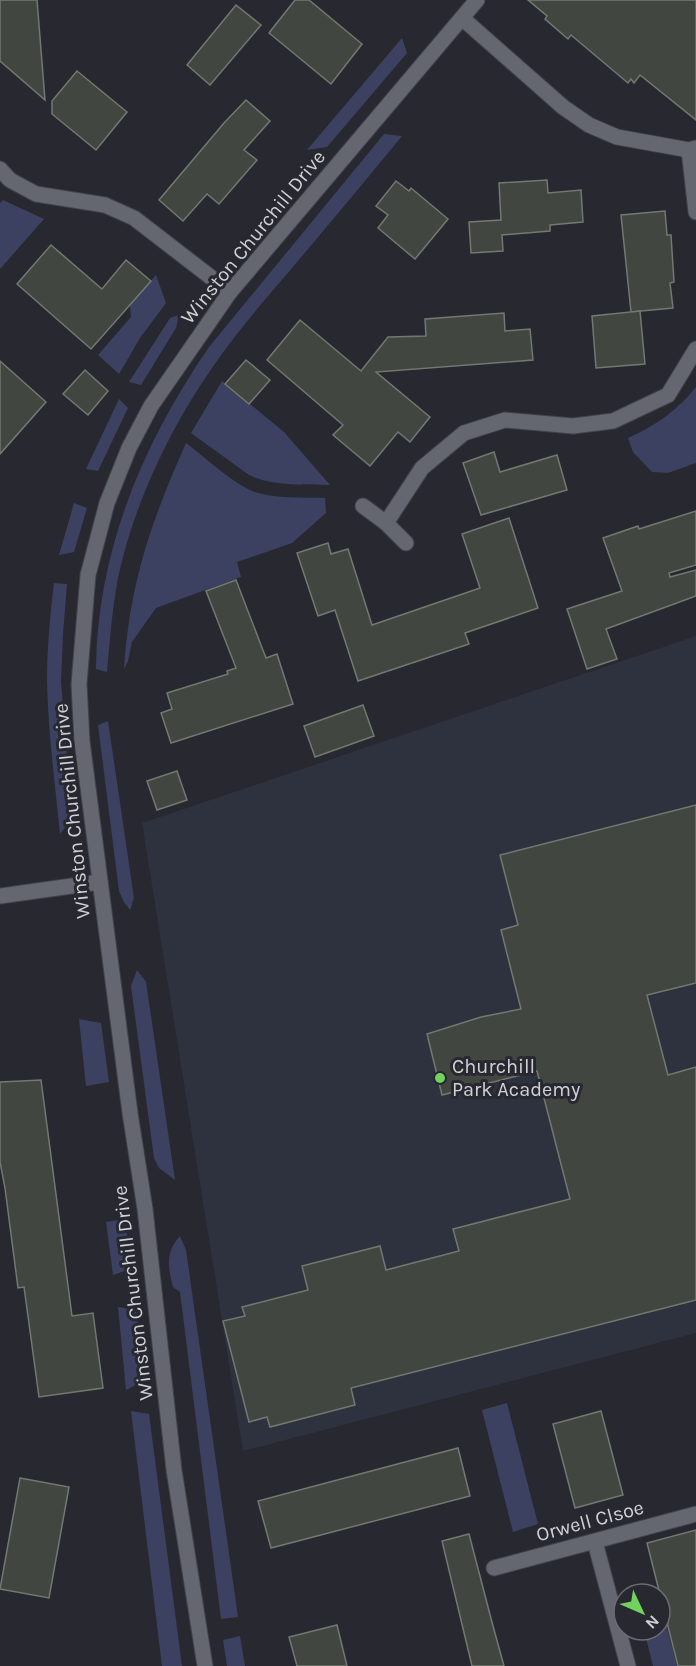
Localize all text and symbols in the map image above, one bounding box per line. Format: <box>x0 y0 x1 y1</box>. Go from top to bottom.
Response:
street label: Winston Churchill Drive <box>176 146 330 328</box>
street label: Winston Churchill Drive <box>49 702 95 920</box>
place label: Churchill Park Academy <box>452 1055 580 1101</box>
marker: Churchill Park Academy <box>433 1071 447 1085</box>
street label: Winston Churchill Drive <box>108 1184 158 1402</box>
street label: Orwell Clsoe <box>534 1496 646 1546</box>
north arrow <box>612 1582 672 1642</box>
text: N <box>642 1611 663 1633</box>

